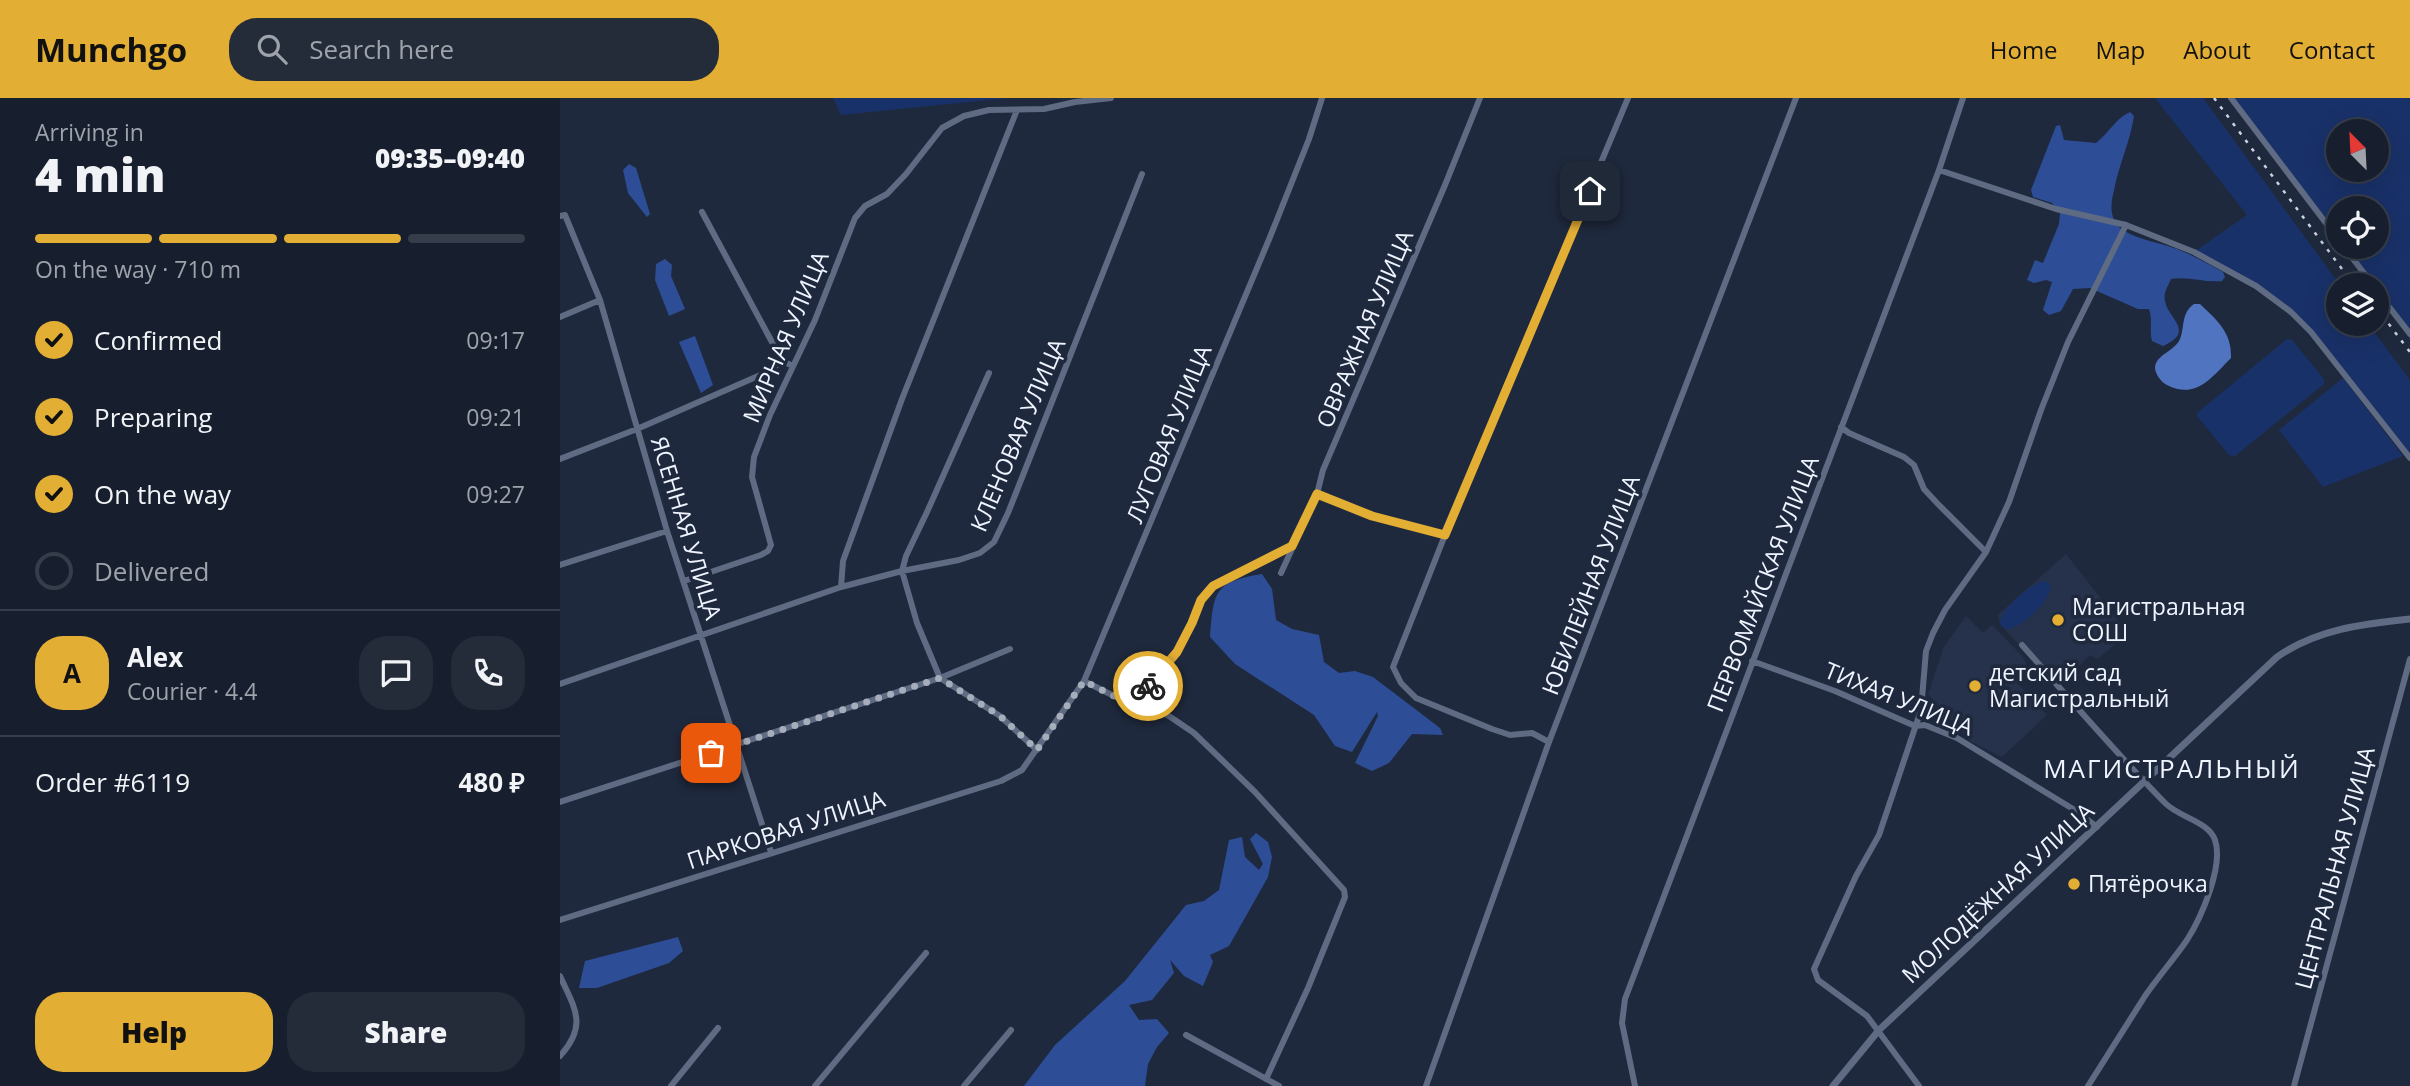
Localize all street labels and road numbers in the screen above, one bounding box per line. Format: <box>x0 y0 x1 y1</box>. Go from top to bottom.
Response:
street label: ОВРАЖНАЯ УЛИЦА <box>1308 224 1420 432</box>
street label: МИРНАЯ УЛИЦА <box>735 246 836 427</box>
street label: КЛЕНОВАЯ УЛИЦА <box>962 333 1072 536</box>
street label: ЛУГОВАЯ УЛИЦА <box>1118 339 1219 527</box>
street label: ЯСЕННАЯ УЛИЦА <box>644 432 730 624</box>
street label: ПЕРВОМАЙСКАЯ УЛИЦА <box>1698 451 1826 716</box>
street label: ЮБИЛЕЙНАЯ УЛИЦА <box>1533 470 1647 699</box>
street label: ТИХАЯ УЛИЦА <box>1820 654 1979 743</box>
street label: ЦЕНТРАЛЬНАЯ УЛИЦА <box>2286 742 2382 993</box>
street label: ПАРКОВАЯ УЛИЦА <box>683 782 889 876</box>
street label: МОЛОДЁЖНАЯ УЛИЦА <box>1894 794 2101 990</box>

